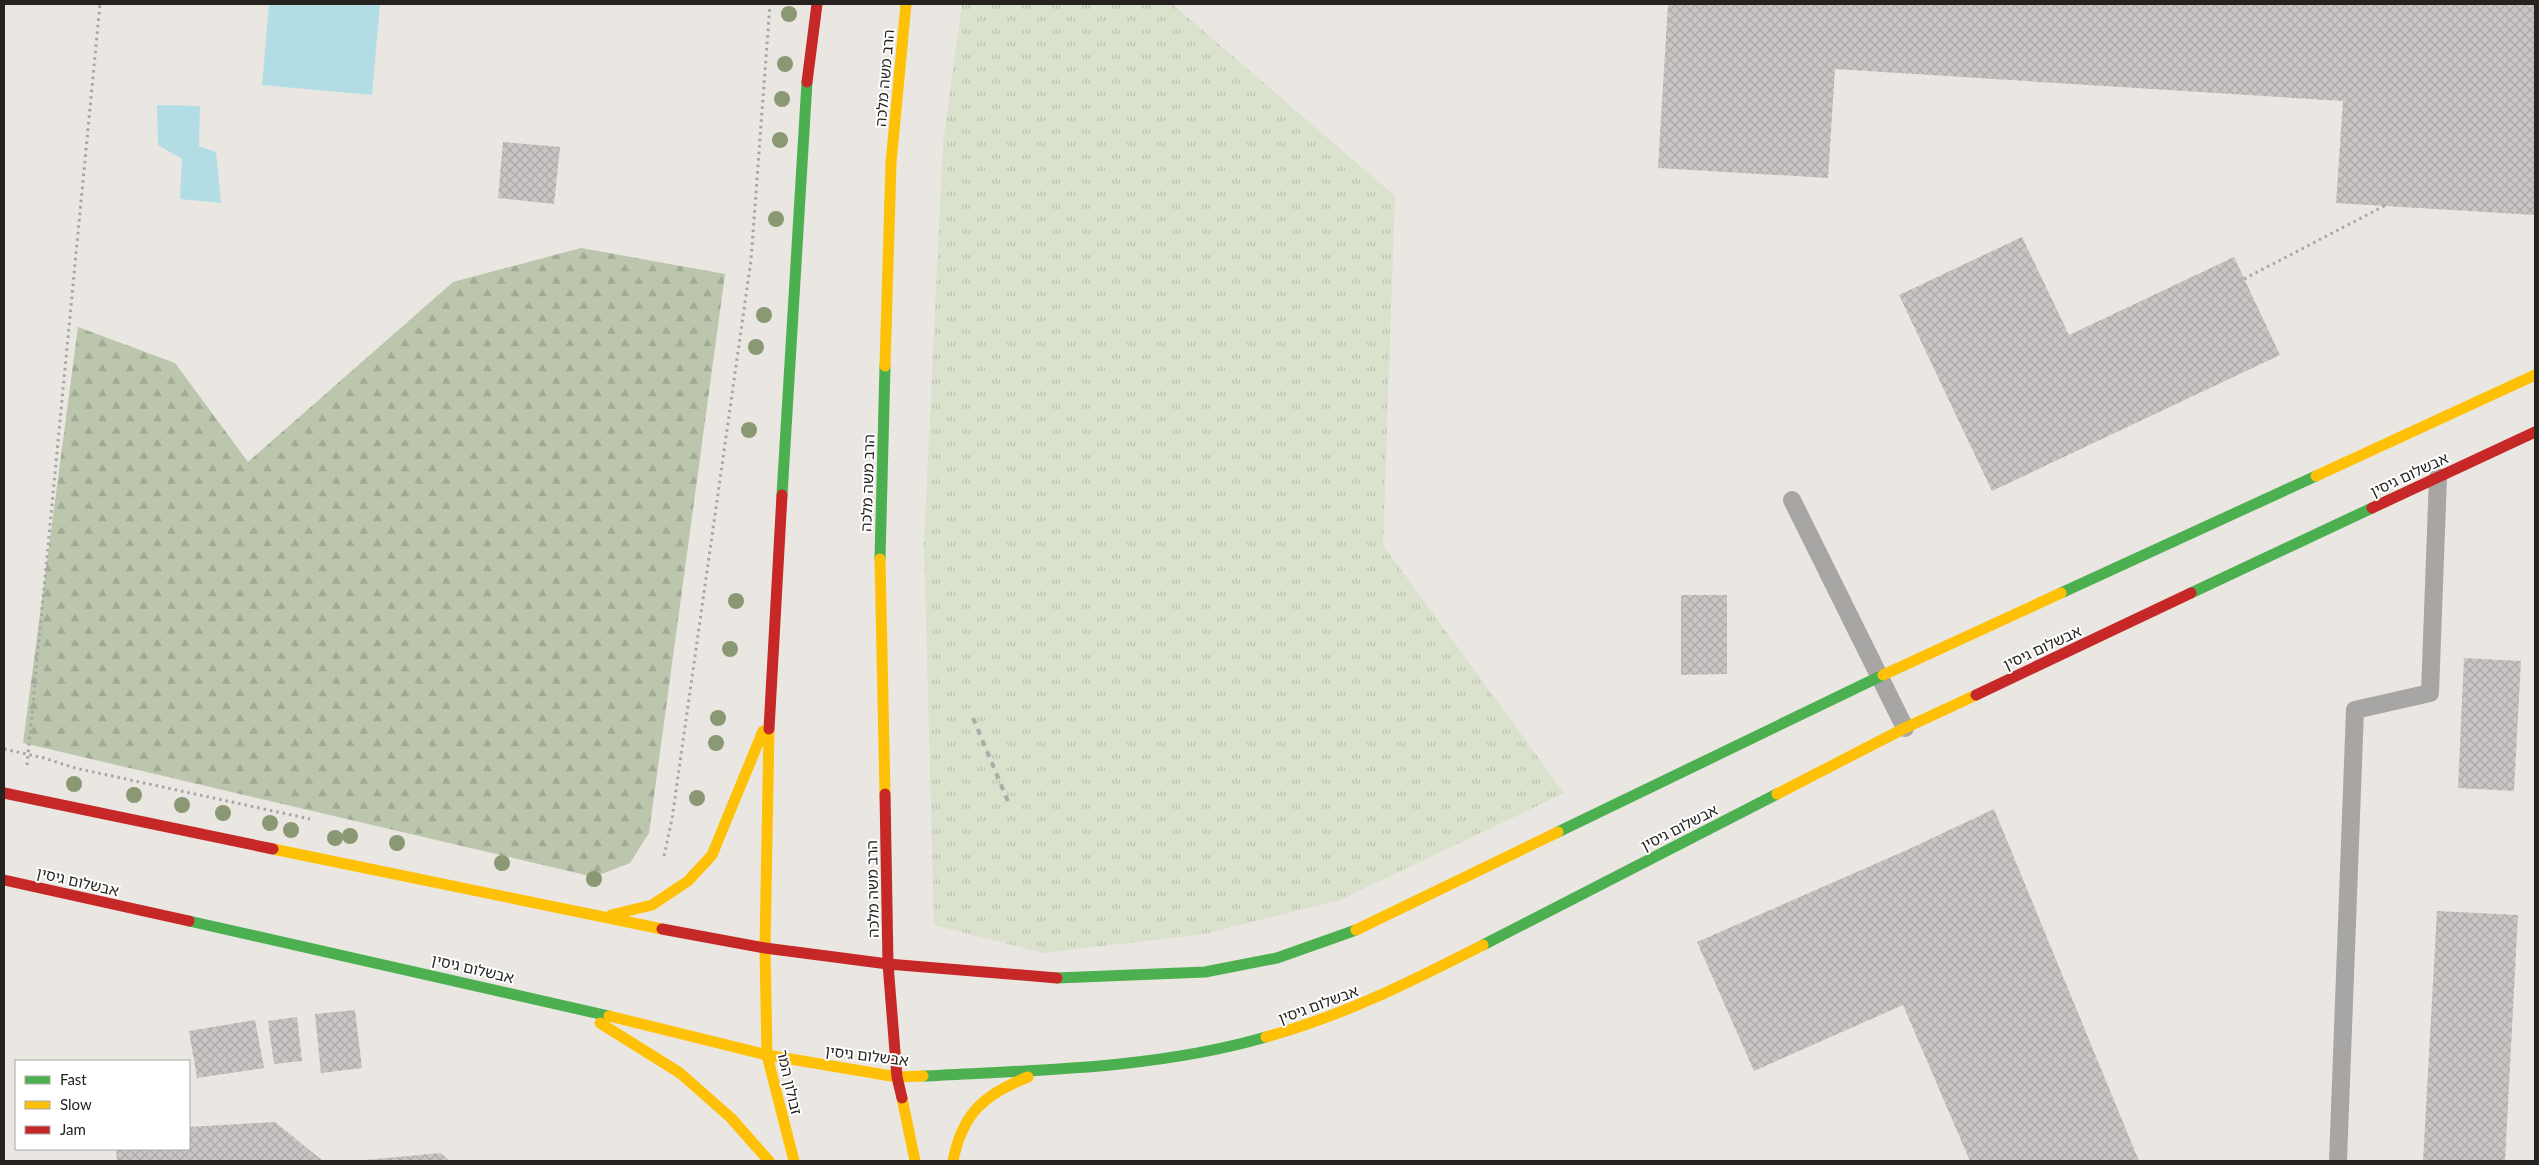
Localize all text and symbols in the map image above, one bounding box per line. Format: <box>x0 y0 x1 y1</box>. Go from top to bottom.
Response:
street label: הרב משה מלכה <box>871 29 897 127</box>
street label: הרב משה מלכה <box>856 434 878 532</box>
street label: אבשלום גיסין <box>2367 448 2451 500</box>
street label: אבשלום גיסין <box>2000 621 2084 673</box>
street label: אבשלום גיסין <box>1638 800 1720 854</box>
street label: הרב משה מלכה <box>862 840 882 938</box>
street label: אבשלום גיסין <box>35 863 121 899</box>
street label: אבשלום גיסין <box>430 950 516 986</box>
street label: אבשלום גיסין <box>1276 981 1360 1027</box>
street label: אבשלום גיסין <box>824 1041 910 1069</box>
street label: זבולון המר <box>774 1048 806 1116</box>
legend <box>15 1060 190 1150</box>
text: Fast <box>60 1070 87 1088</box>
text: Slow <box>60 1095 92 1113</box>
text: Jam <box>60 1120 86 1138</box>

